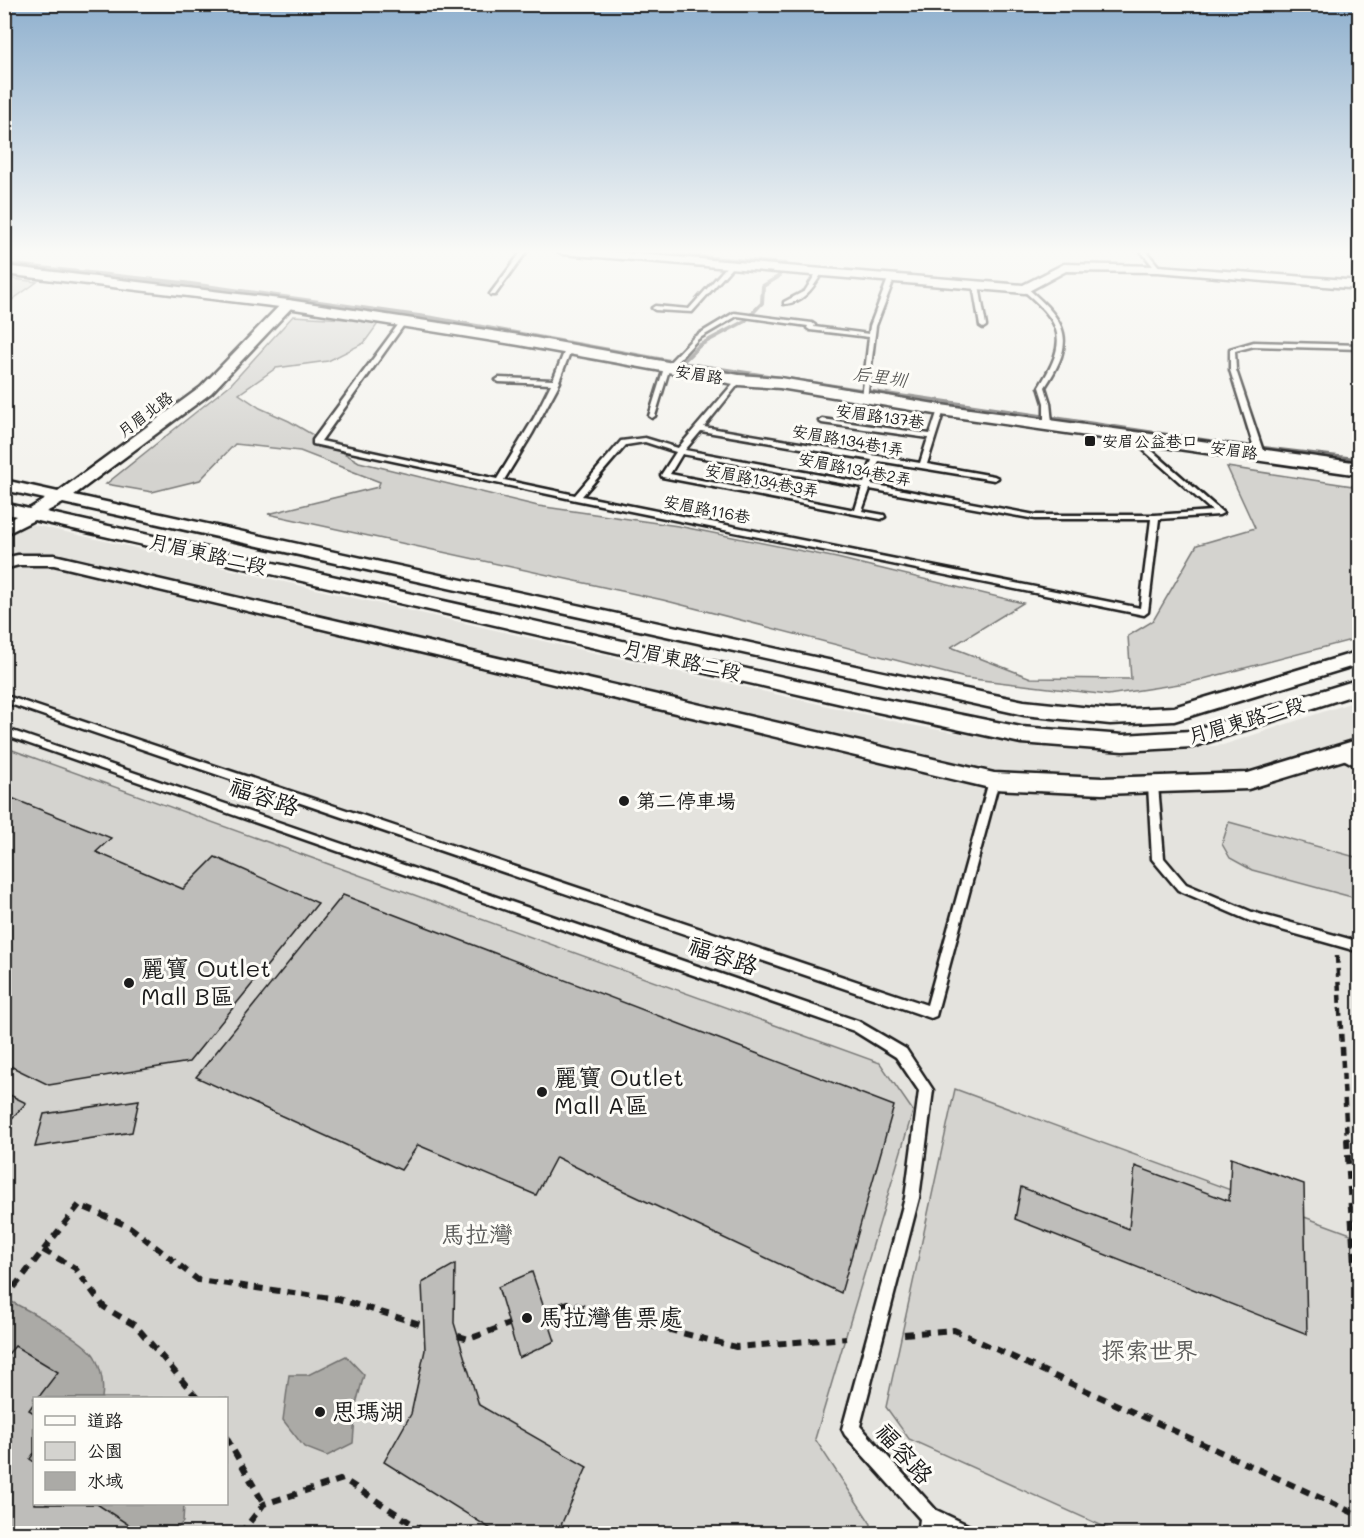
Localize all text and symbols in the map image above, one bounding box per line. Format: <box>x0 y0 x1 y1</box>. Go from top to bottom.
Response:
street label: 安眉路 <box>674 359 724 388</box>
water label: 后里圳 <box>852 360 911 392</box>
street label: 月眉北路 <box>113 386 177 441</box>
street label: 安眉路137巷 <box>834 399 926 432</box>
street label: 安眉路134巷1弄 <box>791 419 906 460</box>
place label: 安眉公益巷口 <box>1102 430 1198 451</box>
marker: 安眉公益巷口 <box>1083 434 1097 448</box>
street label: 安眉路 <box>1209 436 1259 463</box>
street label: 安眉路134巷2弄 <box>797 447 913 490</box>
street label: 安眉路134巷3弄 <box>704 458 821 501</box>
street label: 安眉路116巷 <box>662 490 752 527</box>
street label: 月眉東路二段 <box>147 527 270 579</box>
street label: 月眉東路二段 <box>621 633 744 685</box>
street label: 月眉東路二段 <box>1184 690 1307 748</box>
street label: 福容路 <box>225 769 304 822</box>
place label: 第二停車場 <box>636 787 736 813</box>
marker: 第二停車場 <box>617 794 631 808</box>
street label: 福容路 <box>684 928 763 981</box>
place label: 麗寶 Outlet Mall B區 <box>141 952 271 1011</box>
marker: 麗寶 Outlet Mall B區 <box>122 976 136 990</box>
place label: 麗寶 Outlet Mall A區 <box>554 1061 684 1120</box>
marker: 麗寶 Outlet Mall A區 <box>535 1085 549 1099</box>
park label: 馬拉灣 <box>441 1218 513 1249</box>
place label: 馬拉灣售票處 <box>539 1301 683 1332</box>
marker: 馬拉灣售票處 <box>520 1311 534 1325</box>
park label: 探索世界 <box>1101 1334 1197 1365</box>
place label: 思瑪湖 <box>332 1395 404 1426</box>
legend <box>33 1397 228 1505</box>
marker: 思瑪湖 <box>313 1405 327 1419</box>
text: 道路 <box>87 1408 123 1432</box>
street label: 福容路 <box>870 1416 941 1490</box>
text: 公園 <box>87 1438 123 1462</box>
text: 水域 <box>87 1468 123 1492</box>

